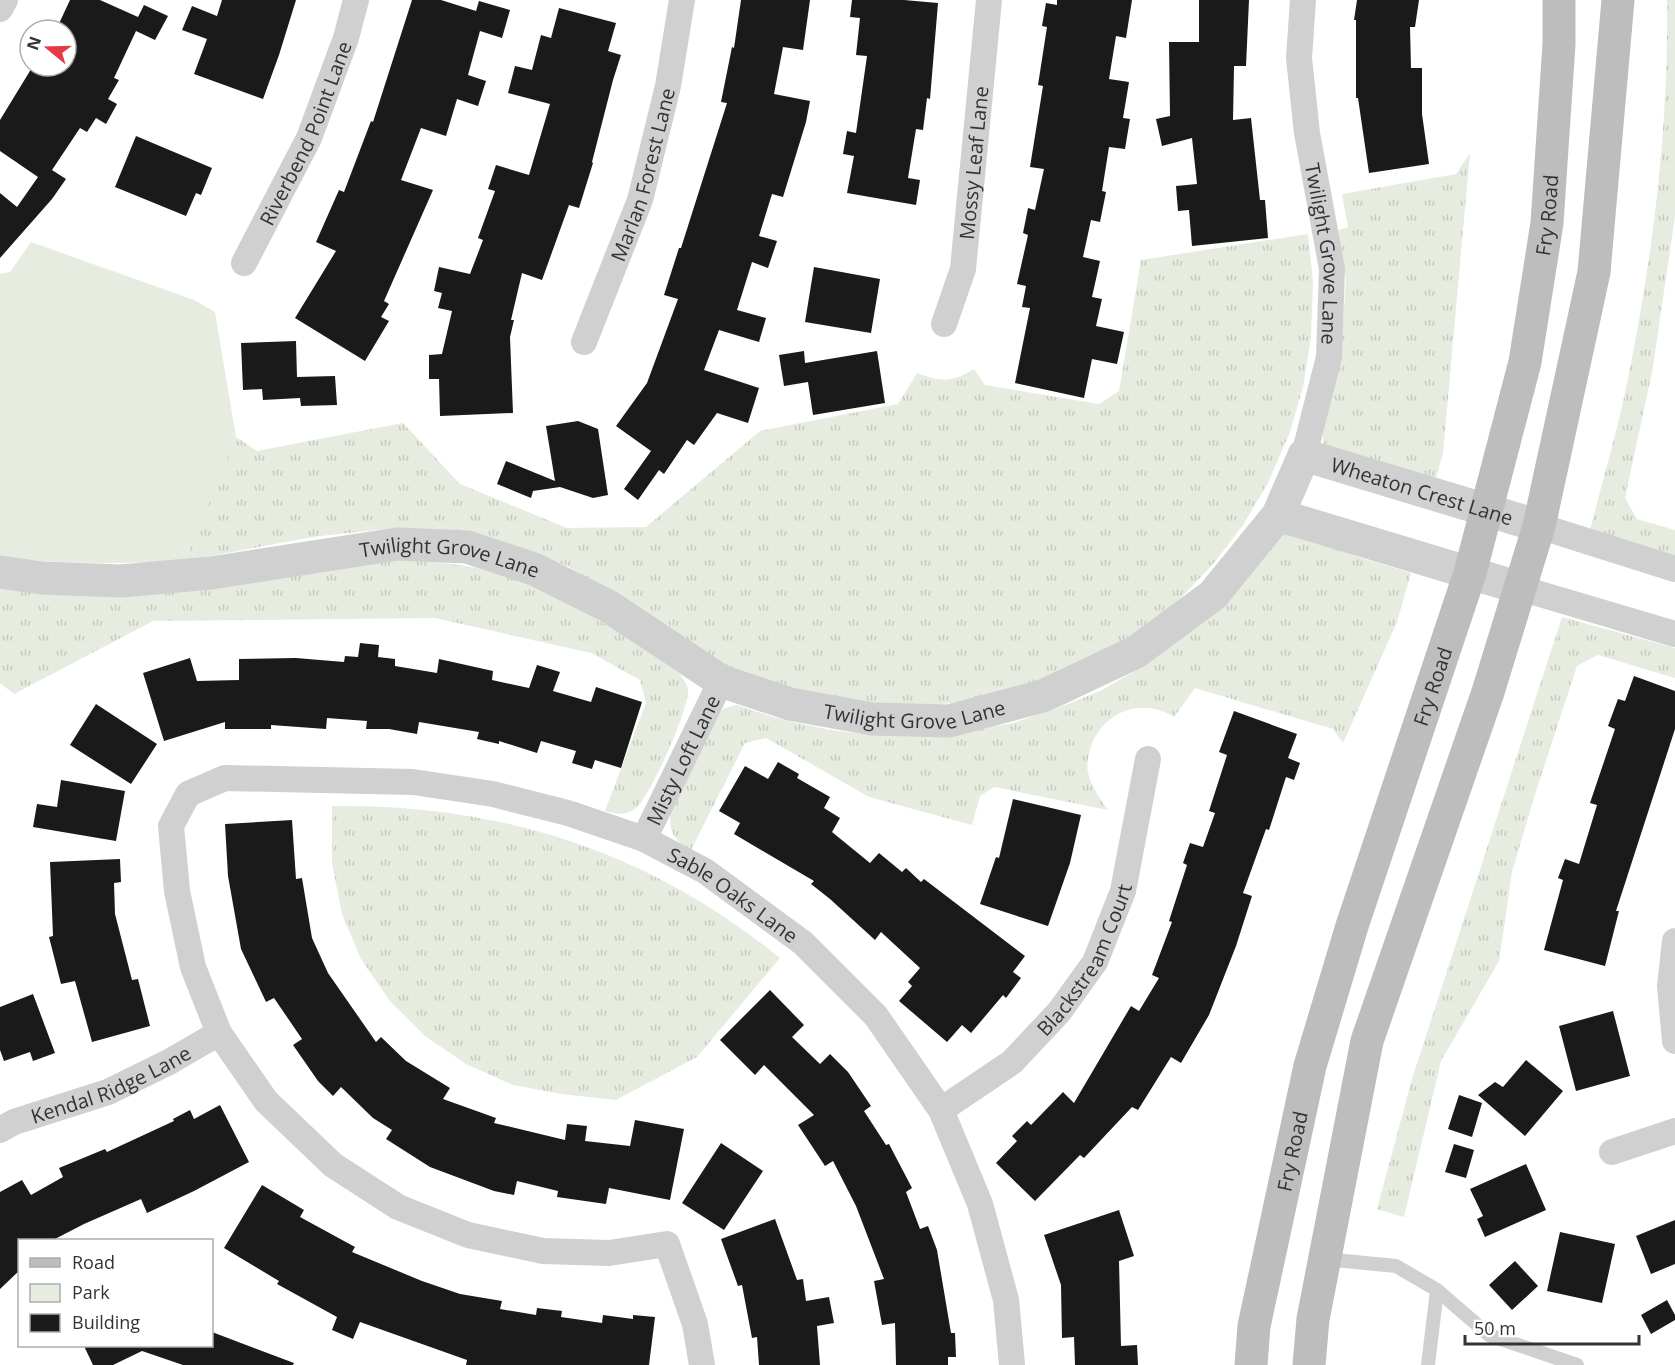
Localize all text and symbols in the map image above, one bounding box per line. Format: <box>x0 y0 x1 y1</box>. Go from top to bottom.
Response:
north arrow <box>18 18 78 78</box>
text: N <box>21 33 46 53</box>
street label: Riverbend Point Lane <box>253 37 357 230</box>
street label: Marlan Forest Lane <box>604 85 681 265</box>
street label: Mossy Leaf Lane <box>952 85 994 241</box>
street label: Twilight Grove Lane <box>1299 161 1346 345</box>
street label: Fry Road <box>1529 174 1564 258</box>
street label: Wheaton Crest Lane <box>1328 450 1516 531</box>
street label: Twilight Grove Lane <box>358 530 543 583</box>
street label: Fry Road <box>1406 643 1458 729</box>
street label: Misty Loft Lane <box>639 690 726 829</box>
street label: Twilight Grove Lane <box>822 693 1008 735</box>
street label: Sable Oaks Lane <box>663 840 804 949</box>
street label: Blackstream Court <box>1030 882 1138 1041</box>
street label: Kendal Ridge Lane <box>27 1039 196 1129</box>
street label: Fry Road <box>1270 1108 1313 1194</box>
legend <box>18 1239 213 1347</box>
text: Road <box>72 1250 115 1274</box>
text: Park <box>72 1280 110 1304</box>
scale bar <box>1465 1308 1639 1346</box>
text: Building <box>72 1310 140 1334</box>
text: 50 m <box>1474 1316 1516 1340</box>

